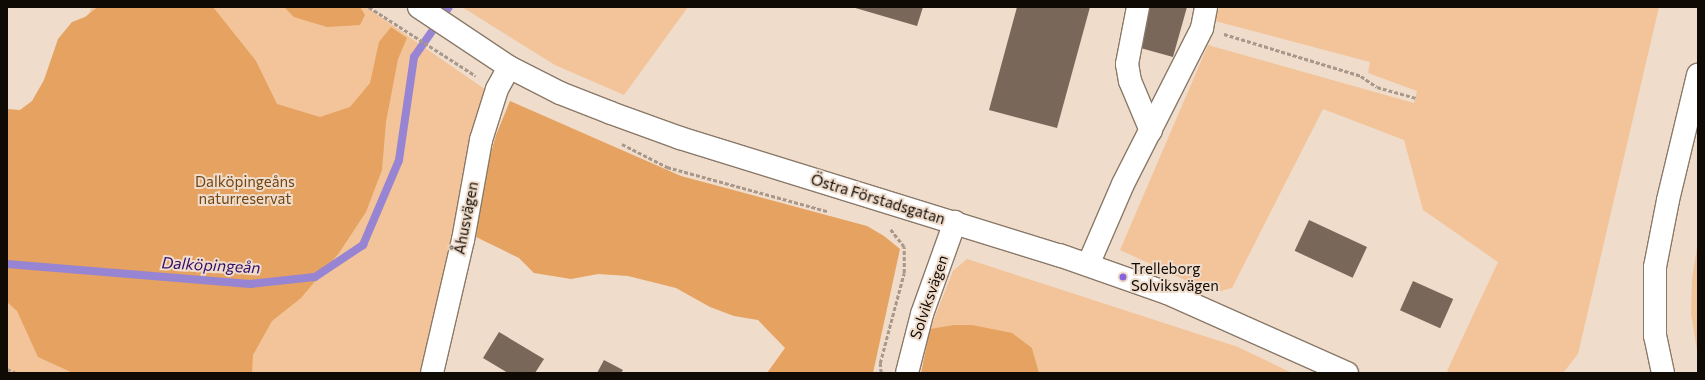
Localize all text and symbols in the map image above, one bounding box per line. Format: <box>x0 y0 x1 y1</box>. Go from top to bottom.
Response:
street label: Östra Förstadsgatan <box>809 170 947 228</box>
park label: Dalköpingeåns naturreservat <box>195 172 295 207</box>
street label: Åhusvägen <box>450 180 482 256</box>
water label: Dalköpingeån <box>161 253 261 277</box>
street label: Solviksvägen <box>906 253 952 341</box>
place label: Trelleborg Solviksvägen <box>1131 259 1219 294</box>
marker: Trelleborg Solviksvägen <box>1118 272 1128 282</box>

